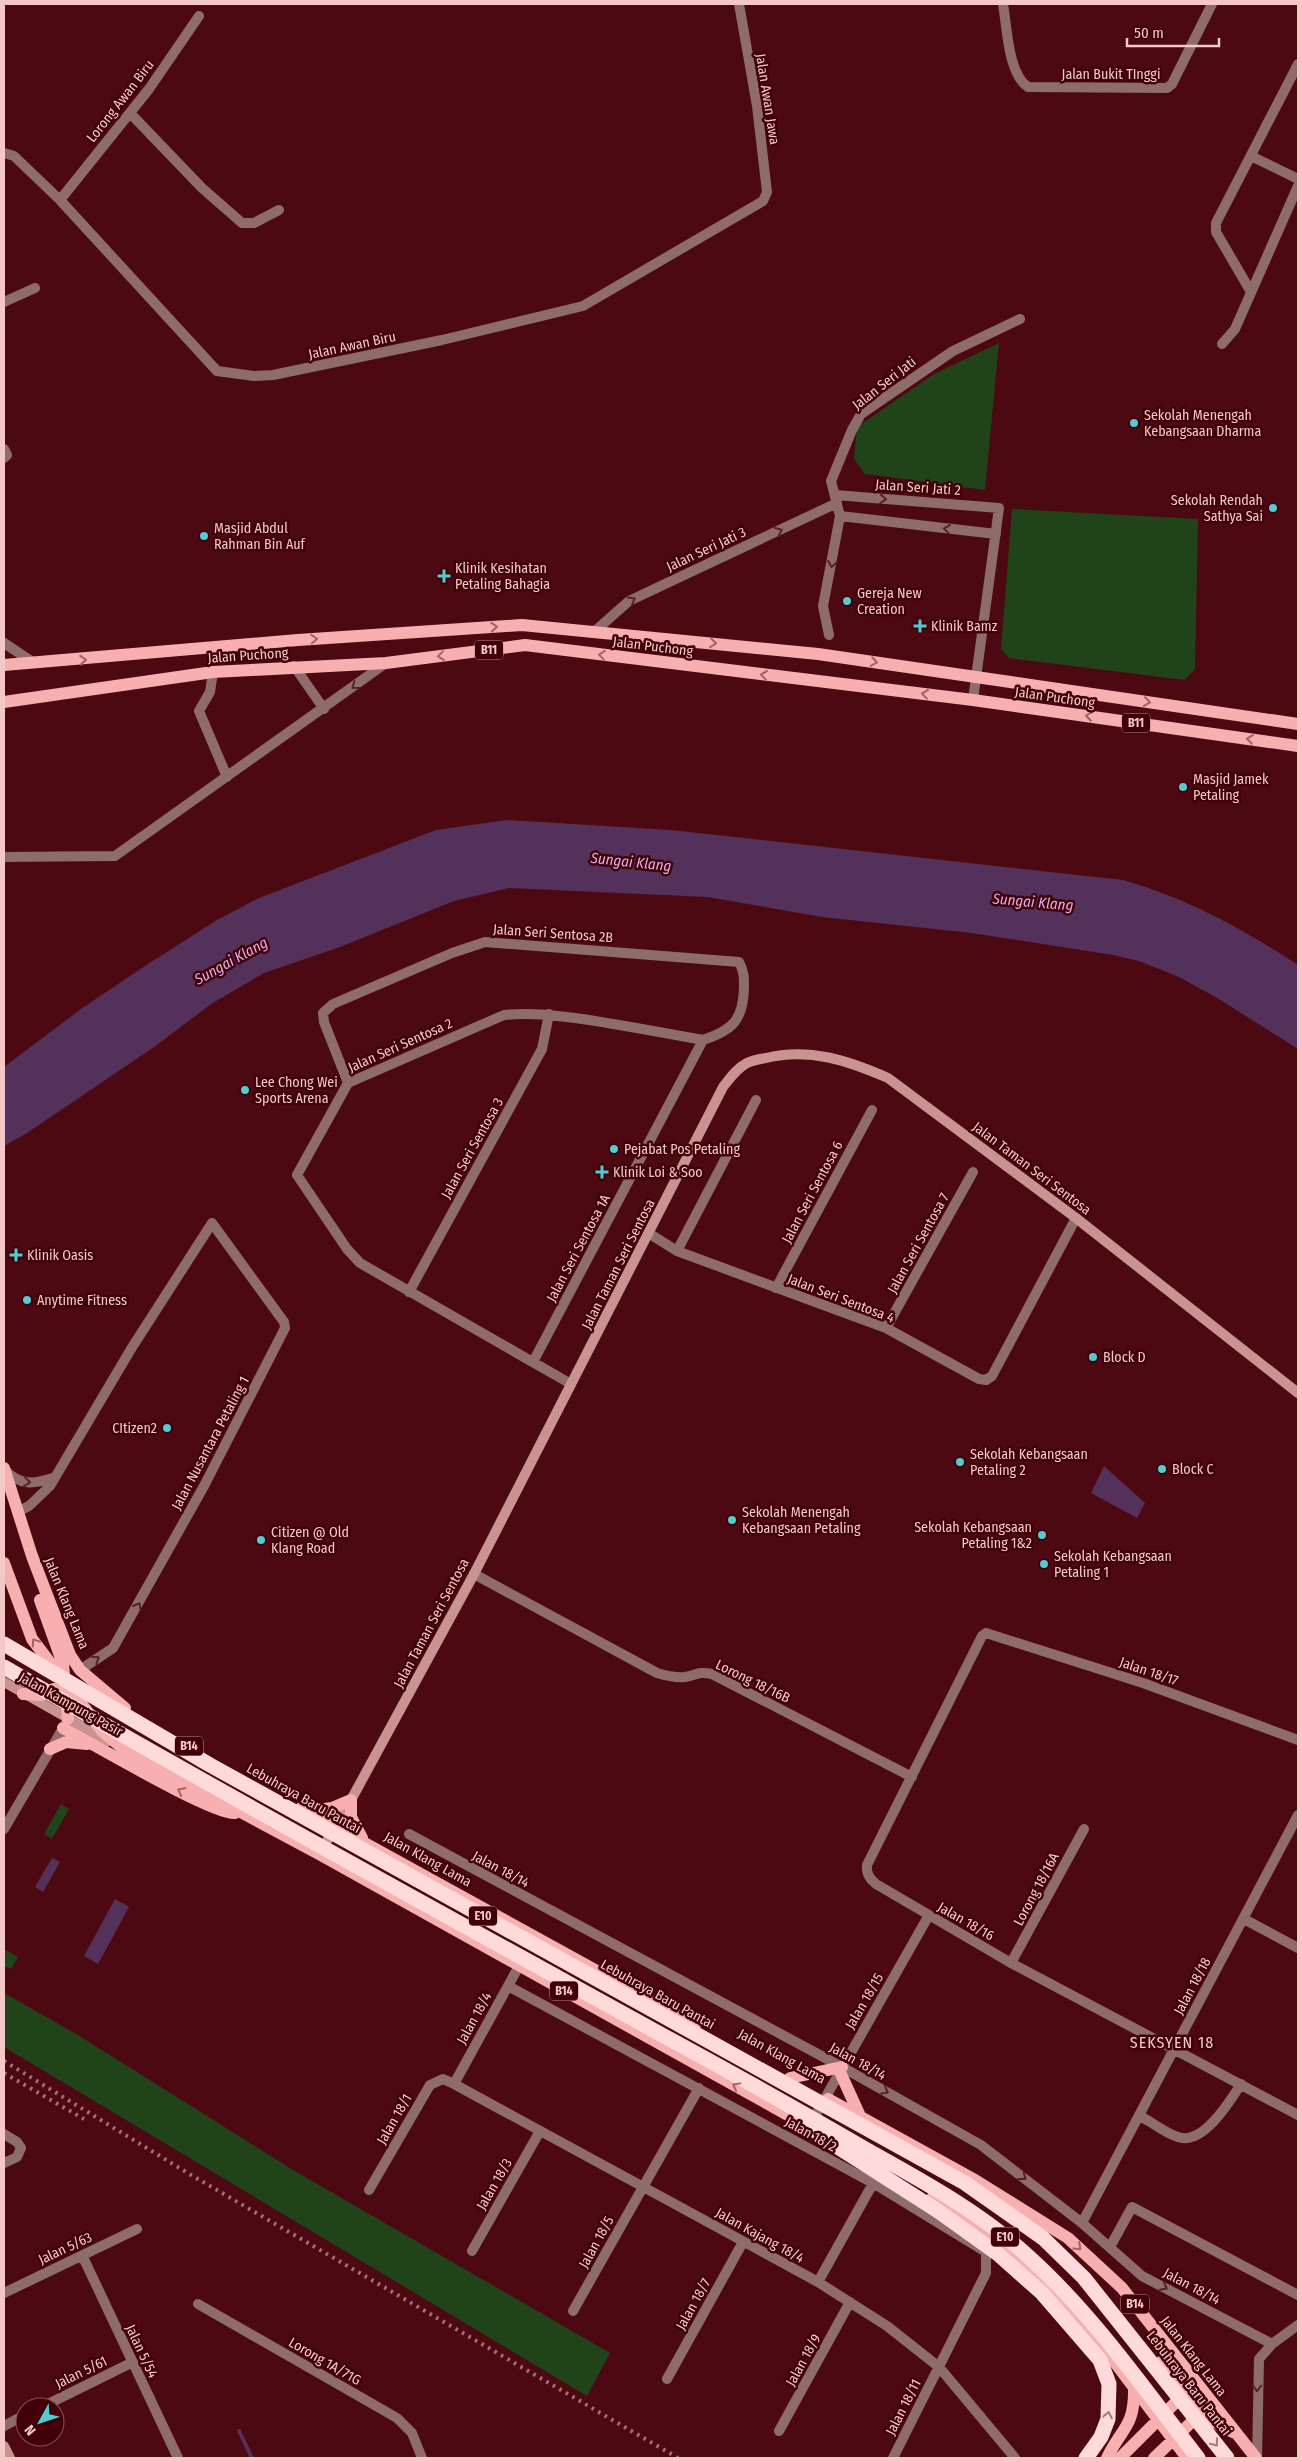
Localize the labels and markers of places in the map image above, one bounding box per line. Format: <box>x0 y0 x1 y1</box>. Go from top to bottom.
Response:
place label: Sekolah Menengah Kebangsaan Dharma <box>1144 407 1261 440</box>
marker: Sekolah Menengah Kebangsaan Dharma <box>1128 417 1140 429</box>
place label: Sekolah Rendah Sathya Sai <box>1171 492 1263 525</box>
marker: Sekolah Rendah Sathya Sai <box>1267 502 1279 514</box>
place label: Masjid Abdul Rahman Bin Auf <box>214 520 307 553</box>
marker: Masjid Abdul Rahman Bin Auf <box>198 530 210 542</box>
place label: Klinik Kesihatan Petaling Bahagia <box>455 560 550 593</box>
marker: Klinik Kesihatan Petaling Bahagia <box>437 569 451 583</box>
place label: Gereja New Creation <box>857 585 922 618</box>
marker: Gereja New Creation <box>841 595 853 607</box>
place label: Klinik Bamz <box>931 618 998 635</box>
marker: Klinik Bamz <box>913 619 927 633</box>
place label: Masjid Jamek Petaling <box>1193 771 1269 804</box>
marker: Masjid Jamek Petaling <box>1177 781 1189 793</box>
place label: Lee Chong Wei Sports Arena <box>255 1074 338 1107</box>
marker: Lee Chong Wei Sports Arena <box>239 1084 251 1096</box>
place label: Pejabat Pos Petaling <box>624 1141 740 1158</box>
marker: Pejabat Pos Petaling <box>608 1143 620 1155</box>
place label: Klinik Loi & Soo <box>613 1164 703 1181</box>
marker: Klinik Loi & Soo <box>595 1165 609 1179</box>
place label: Klinik Oasis <box>27 1247 93 1264</box>
marker: Klinik Oasis <box>9 1248 23 1262</box>
place label: Anytime Fitness <box>37 1292 127 1309</box>
marker: Anytime Fitness <box>21 1294 33 1306</box>
place label: Block D <box>1103 1349 1146 1366</box>
marker: Block D <box>1087 1351 1099 1363</box>
place label: CItizen2 <box>112 1420 157 1437</box>
marker: CItizen2 <box>161 1422 173 1434</box>
place label: Sekolah Kebangsaan Petaling 2 <box>970 1446 1088 1479</box>
marker: Sekolah Kebangsaan Petaling 2 <box>954 1456 966 1468</box>
place label: Block C <box>1172 1461 1214 1478</box>
marker: Block C <box>1156 1463 1168 1475</box>
place label: Sekolah Menengah Kebangsaan Petaling <box>742 1504 861 1537</box>
marker: Sekolah Menengah Kebangsaan Petaling <box>726 1514 738 1526</box>
place label: Sekolah Kebangsaan Petaling 1&2 <box>914 1519 1032 1552</box>
place label: Citizen @ Old Klang Road <box>271 1524 349 1557</box>
marker: Sekolah Kebangsaan Petaling 1&2 <box>1036 1529 1048 1541</box>
marker: Citizen @ Old Klang Road <box>255 1534 267 1546</box>
place label: Sekolah Kebangsaan Petaling 1 <box>1054 1548 1172 1581</box>
marker: Sekolah Kebangsaan Petaling 1 <box>1038 1558 1050 1570</box>

